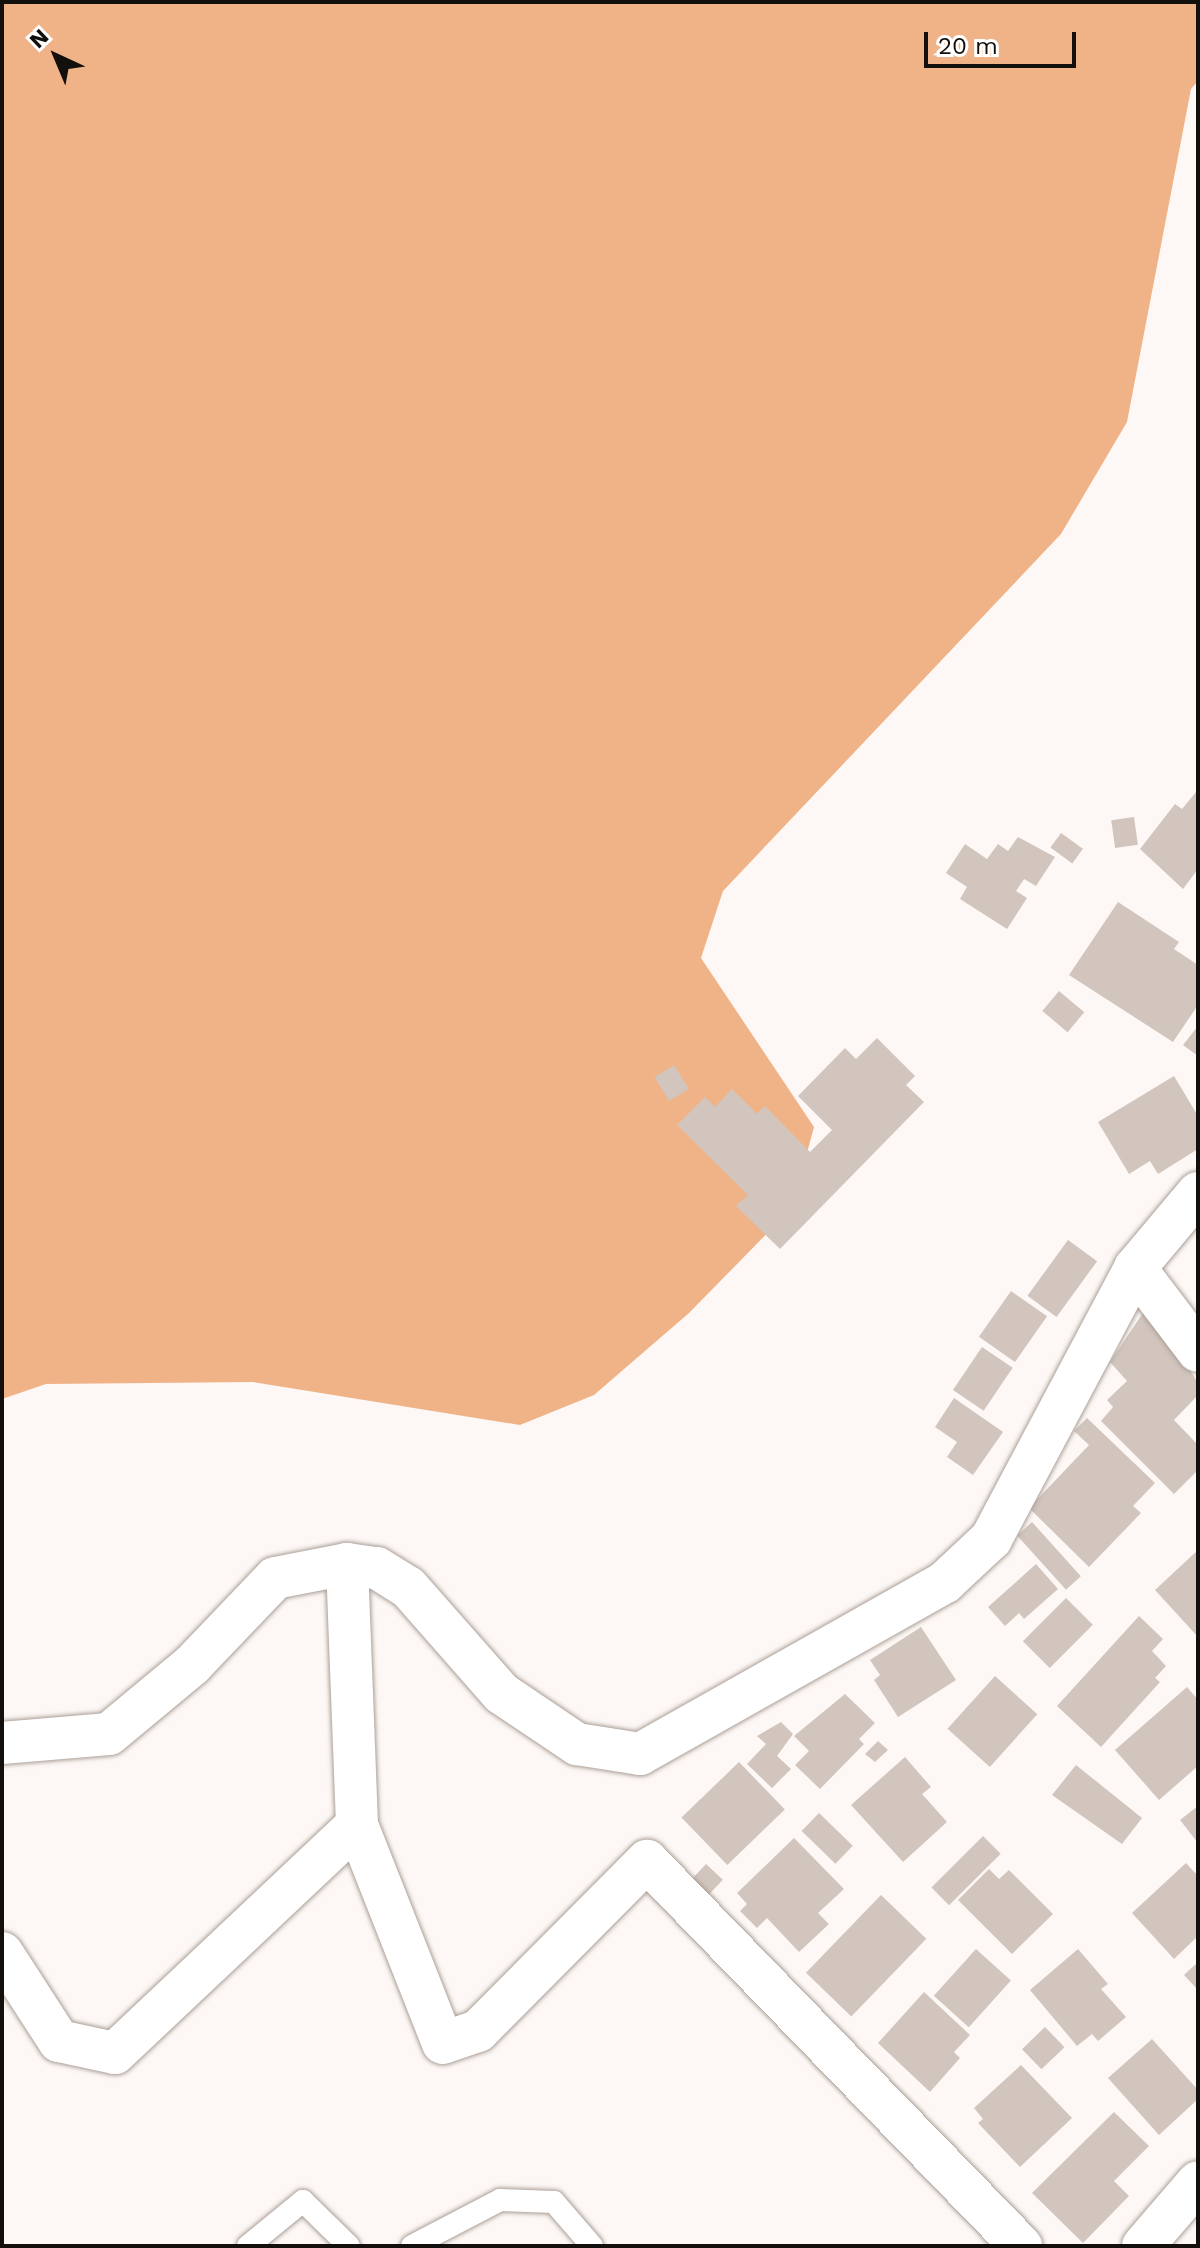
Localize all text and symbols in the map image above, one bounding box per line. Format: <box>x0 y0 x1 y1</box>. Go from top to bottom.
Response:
north arrow <box>16 16 96 96</box>
scale bar <box>928 16 1080 66</box>
text: N <box>24 24 54 53</box>
text: 20 m <box>938 32 998 60</box>

